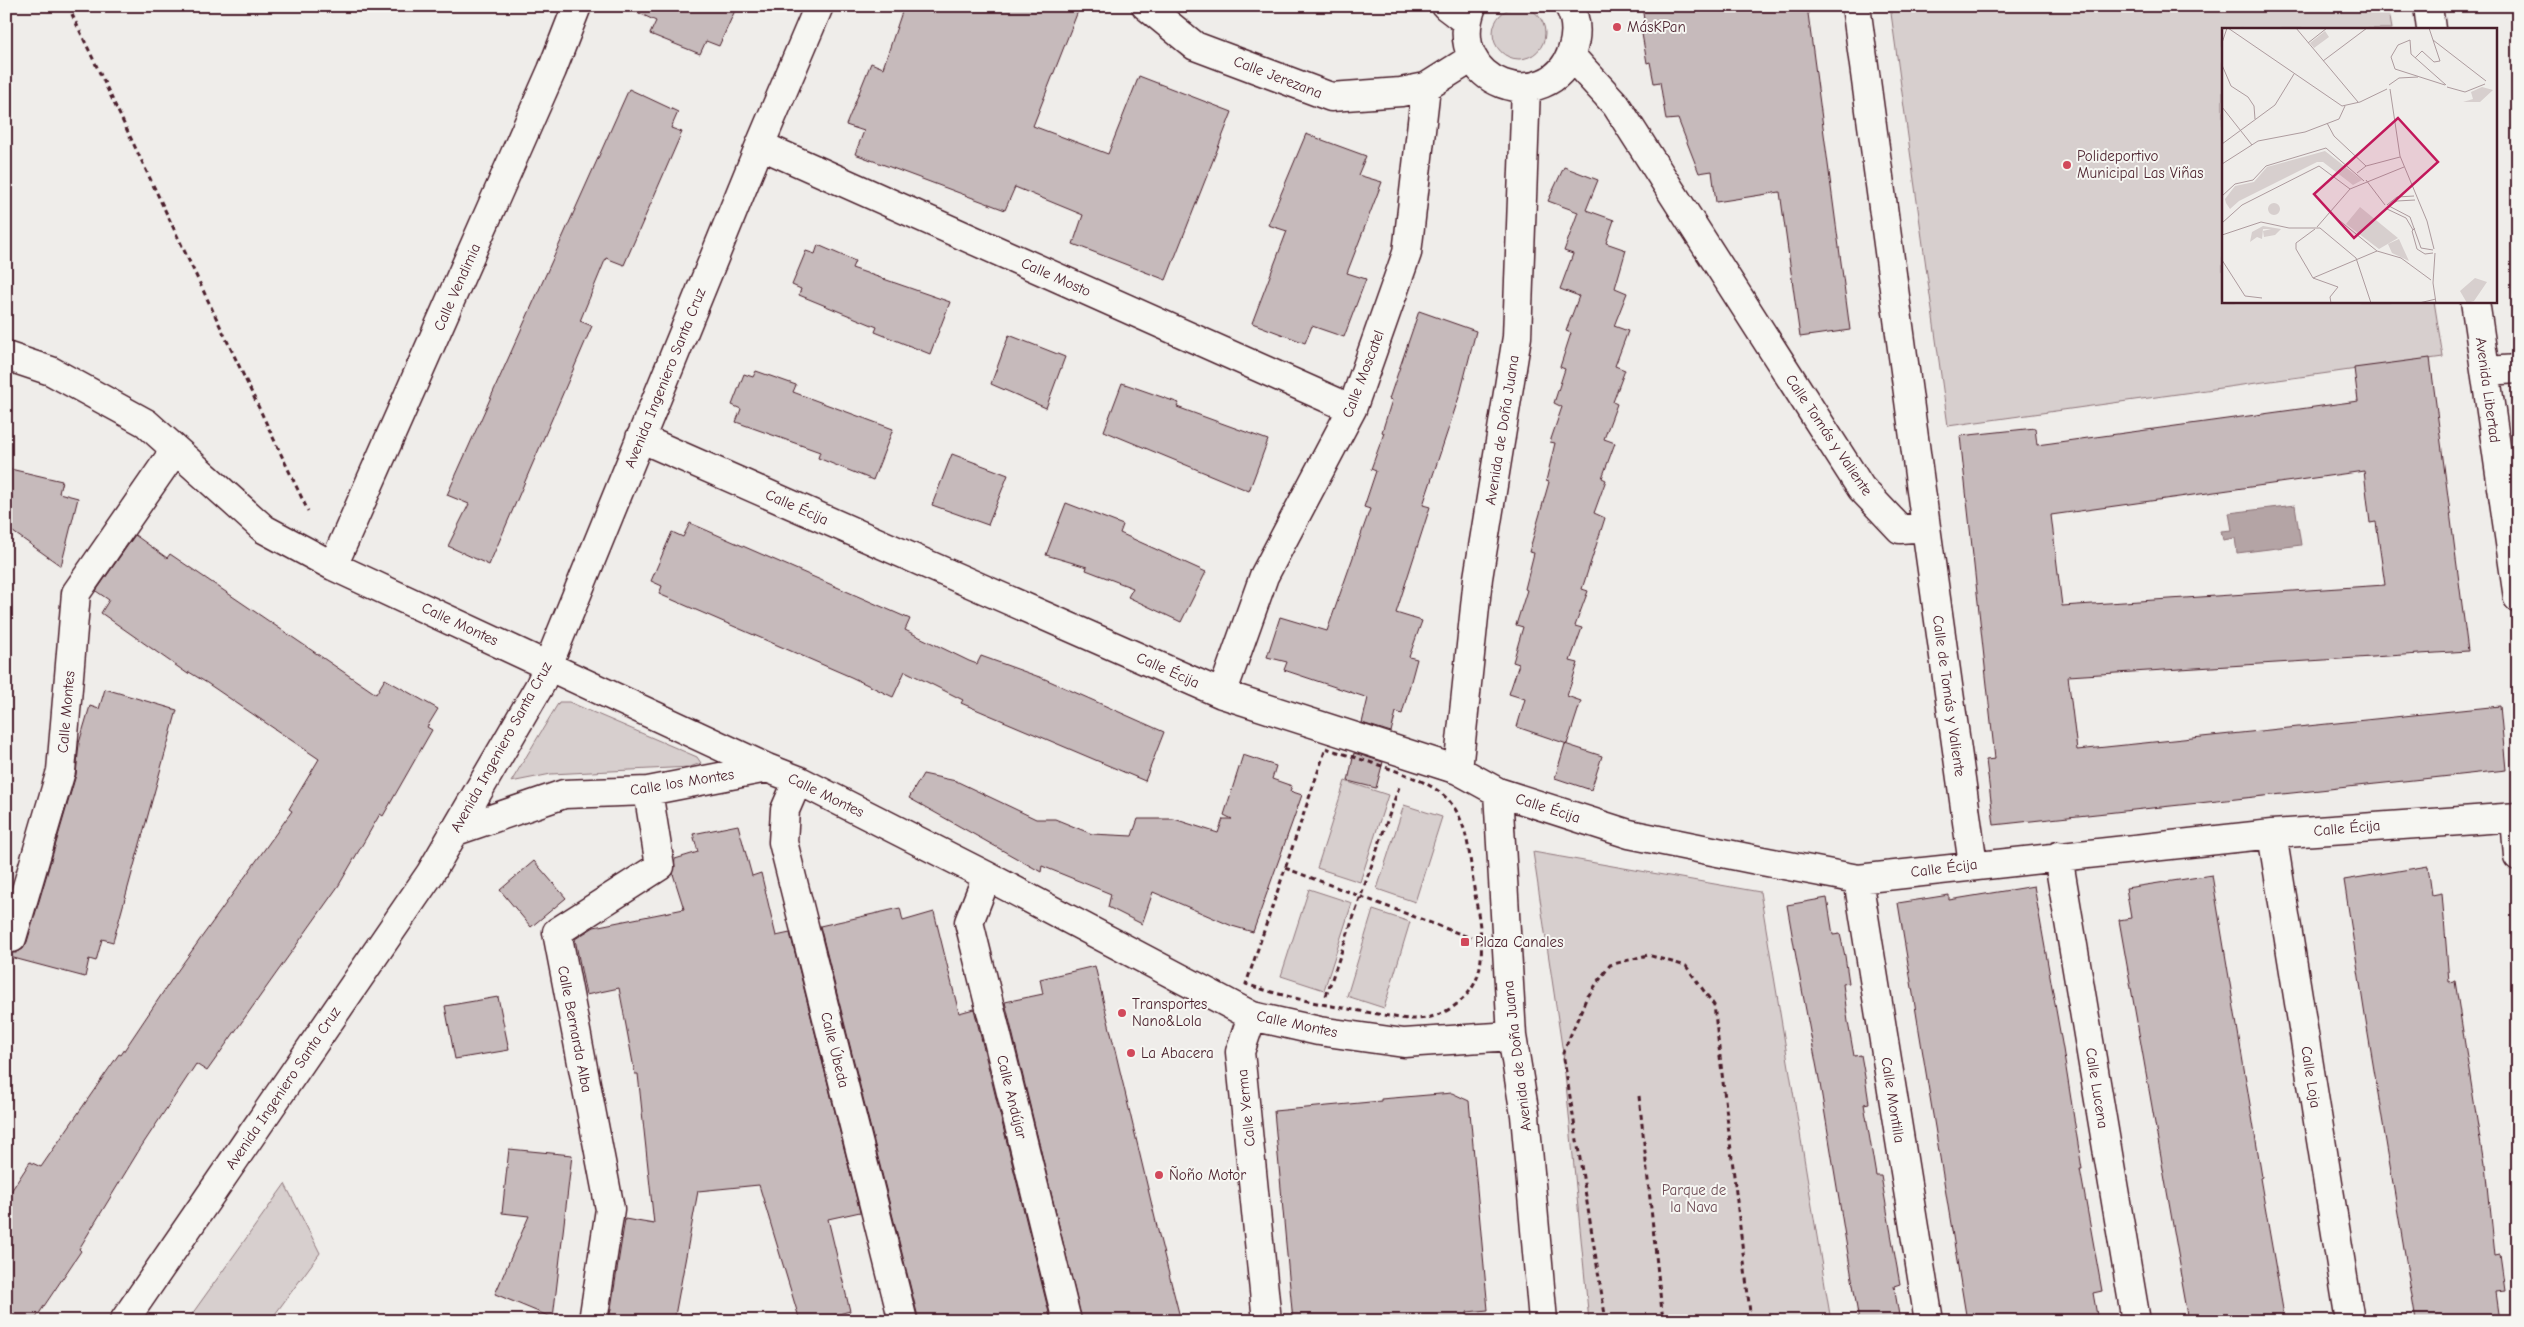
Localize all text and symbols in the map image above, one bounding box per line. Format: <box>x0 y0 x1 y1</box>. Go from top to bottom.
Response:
place label: MásKPan <box>1627 18 1686 36</box>
marker: MásKPan <box>1611 21 1623 33</box>
inset map <box>2222 28 2496 302</box>
street label: Calle Jerezana <box>1231 52 1325 102</box>
place label: Polideportivo Municipal Las Viñas <box>2077 147 2204 182</box>
marker: Polideportivo Municipal Las Viñas <box>2061 159 2073 171</box>
street label: Calle Vendimia <box>430 240 484 334</box>
street label: Calle Mosto <box>1018 254 1094 300</box>
street label: Avenida Ingeniero Santa Cruz <box>621 285 710 471</box>
street label: Calle Moscatel <box>1338 328 1388 420</box>
street label: Avenida Libertad <box>2472 336 2504 444</box>
street label: Avenida de Doña Juana <box>1481 354 1523 506</box>
street label: Calle Tomás y Valiente <box>1782 371 1877 499</box>
street label: Calle Écija <box>763 484 832 529</box>
street label: Calle Montes <box>419 598 501 650</box>
street label: Calle de Tomás y Valiente <box>1929 614 1969 778</box>
street label: Calle Écija <box>1134 647 1203 692</box>
street label: Avenida Ingeniero Santa Cruz <box>446 658 556 835</box>
street label: Calle Montes <box>53 670 79 754</box>
street label: Calle los Montes <box>629 765 735 799</box>
street label: Calle Montes <box>785 769 867 821</box>
street label: Calle Écija <box>1513 788 1583 827</box>
street label: Calle Écija <box>2313 815 2381 840</box>
street label: Calle Écija <box>1910 854 1978 881</box>
place label: Plaza Canales <box>1475 933 1563 951</box>
marker: Plaza Canales <box>1459 936 1471 948</box>
street label: Calle Bernarda Alba <box>554 964 596 1094</box>
street label: Avenida de Doña Juana <box>1499 980 1535 1132</box>
place label: Transportes Nano&Lola <box>1132 995 1207 1030</box>
street label: Avenida Ingeniero Santa Cruz <box>222 1003 345 1173</box>
marker: Transportes Nano&Lola <box>1116 1007 1128 1019</box>
street label: Calle Montes <box>1255 1007 1339 1041</box>
street label: Calle Úbeda <box>817 1010 854 1090</box>
place label: La Abacera <box>1141 1044 1214 1062</box>
street label: Calle Loja <box>2297 1045 2325 1109</box>
street label: Calle Lucena <box>2082 1046 2112 1130</box>
marker: La Abacera <box>1125 1047 1137 1059</box>
street label: Calle Andújar <box>993 1053 1031 1141</box>
street label: Calle Montilla <box>1877 1056 1909 1144</box>
street label: Calle Yerma <box>1233 1068 1259 1148</box>
place label: Ñoño Motor <box>1169 1166 1246 1184</box>
marker: Ñoño Motor <box>1153 1169 1165 1181</box>
park label: Parque de la Nava <box>1662 1181 1727 1216</box>

